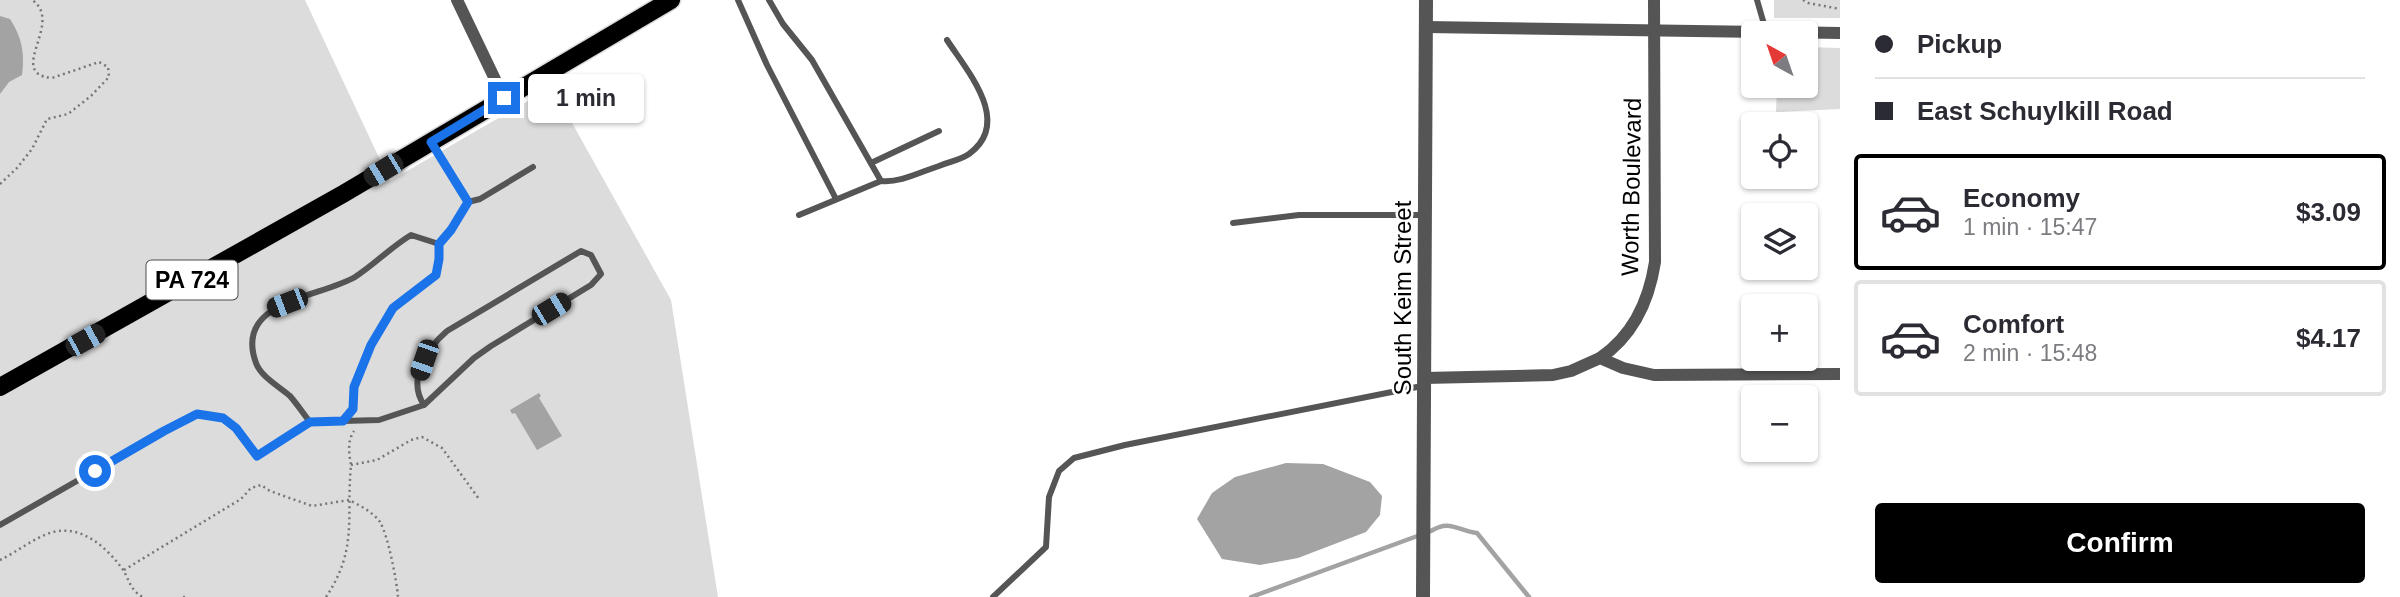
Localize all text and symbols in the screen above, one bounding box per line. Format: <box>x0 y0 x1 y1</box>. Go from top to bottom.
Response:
north arrow <box>1741 21 1818 98</box>
map controls <box>1741 21 1818 462</box>
text: Pickup <box>1917 29 2002 59</box>
callout: 1 min <box>528 74 644 122</box>
route end <box>488 82 520 114</box>
text: 1 min <box>556 85 616 111</box>
text: East Schuylkill Road <box>1917 96 2173 126</box>
street label: Worth Boulevard <box>1616 98 1646 276</box>
button: locate <box>1741 112 1818 189</box>
car <box>360 150 407 190</box>
icon: car <box>1879 181 1942 244</box>
text: Economy <box>1963 183 2080 213</box>
text: $3.09 <box>2296 197 2361 227</box>
street label: South Keim Street <box>1389 200 1416 395</box>
button: layers <box>1741 203 1818 280</box>
text: 1 min · 15:47 <box>1963 214 2097 240</box>
road number: PA 724 <box>146 260 238 300</box>
car <box>264 286 311 320</box>
car <box>528 289 575 329</box>
button: + <box>1741 294 1818 371</box>
icon: car <box>1879 307 1942 370</box>
text: Comfort <box>1963 309 2064 339</box>
car <box>62 321 109 359</box>
text: $4.17 <box>2296 323 2361 353</box>
car <box>408 337 441 383</box>
text: 2 min · 15:48 <box>1963 340 2097 366</box>
button: − <box>1741 385 1818 462</box>
route start <box>79 455 111 487</box>
button: Confirm <box>1875 503 2365 583</box>

